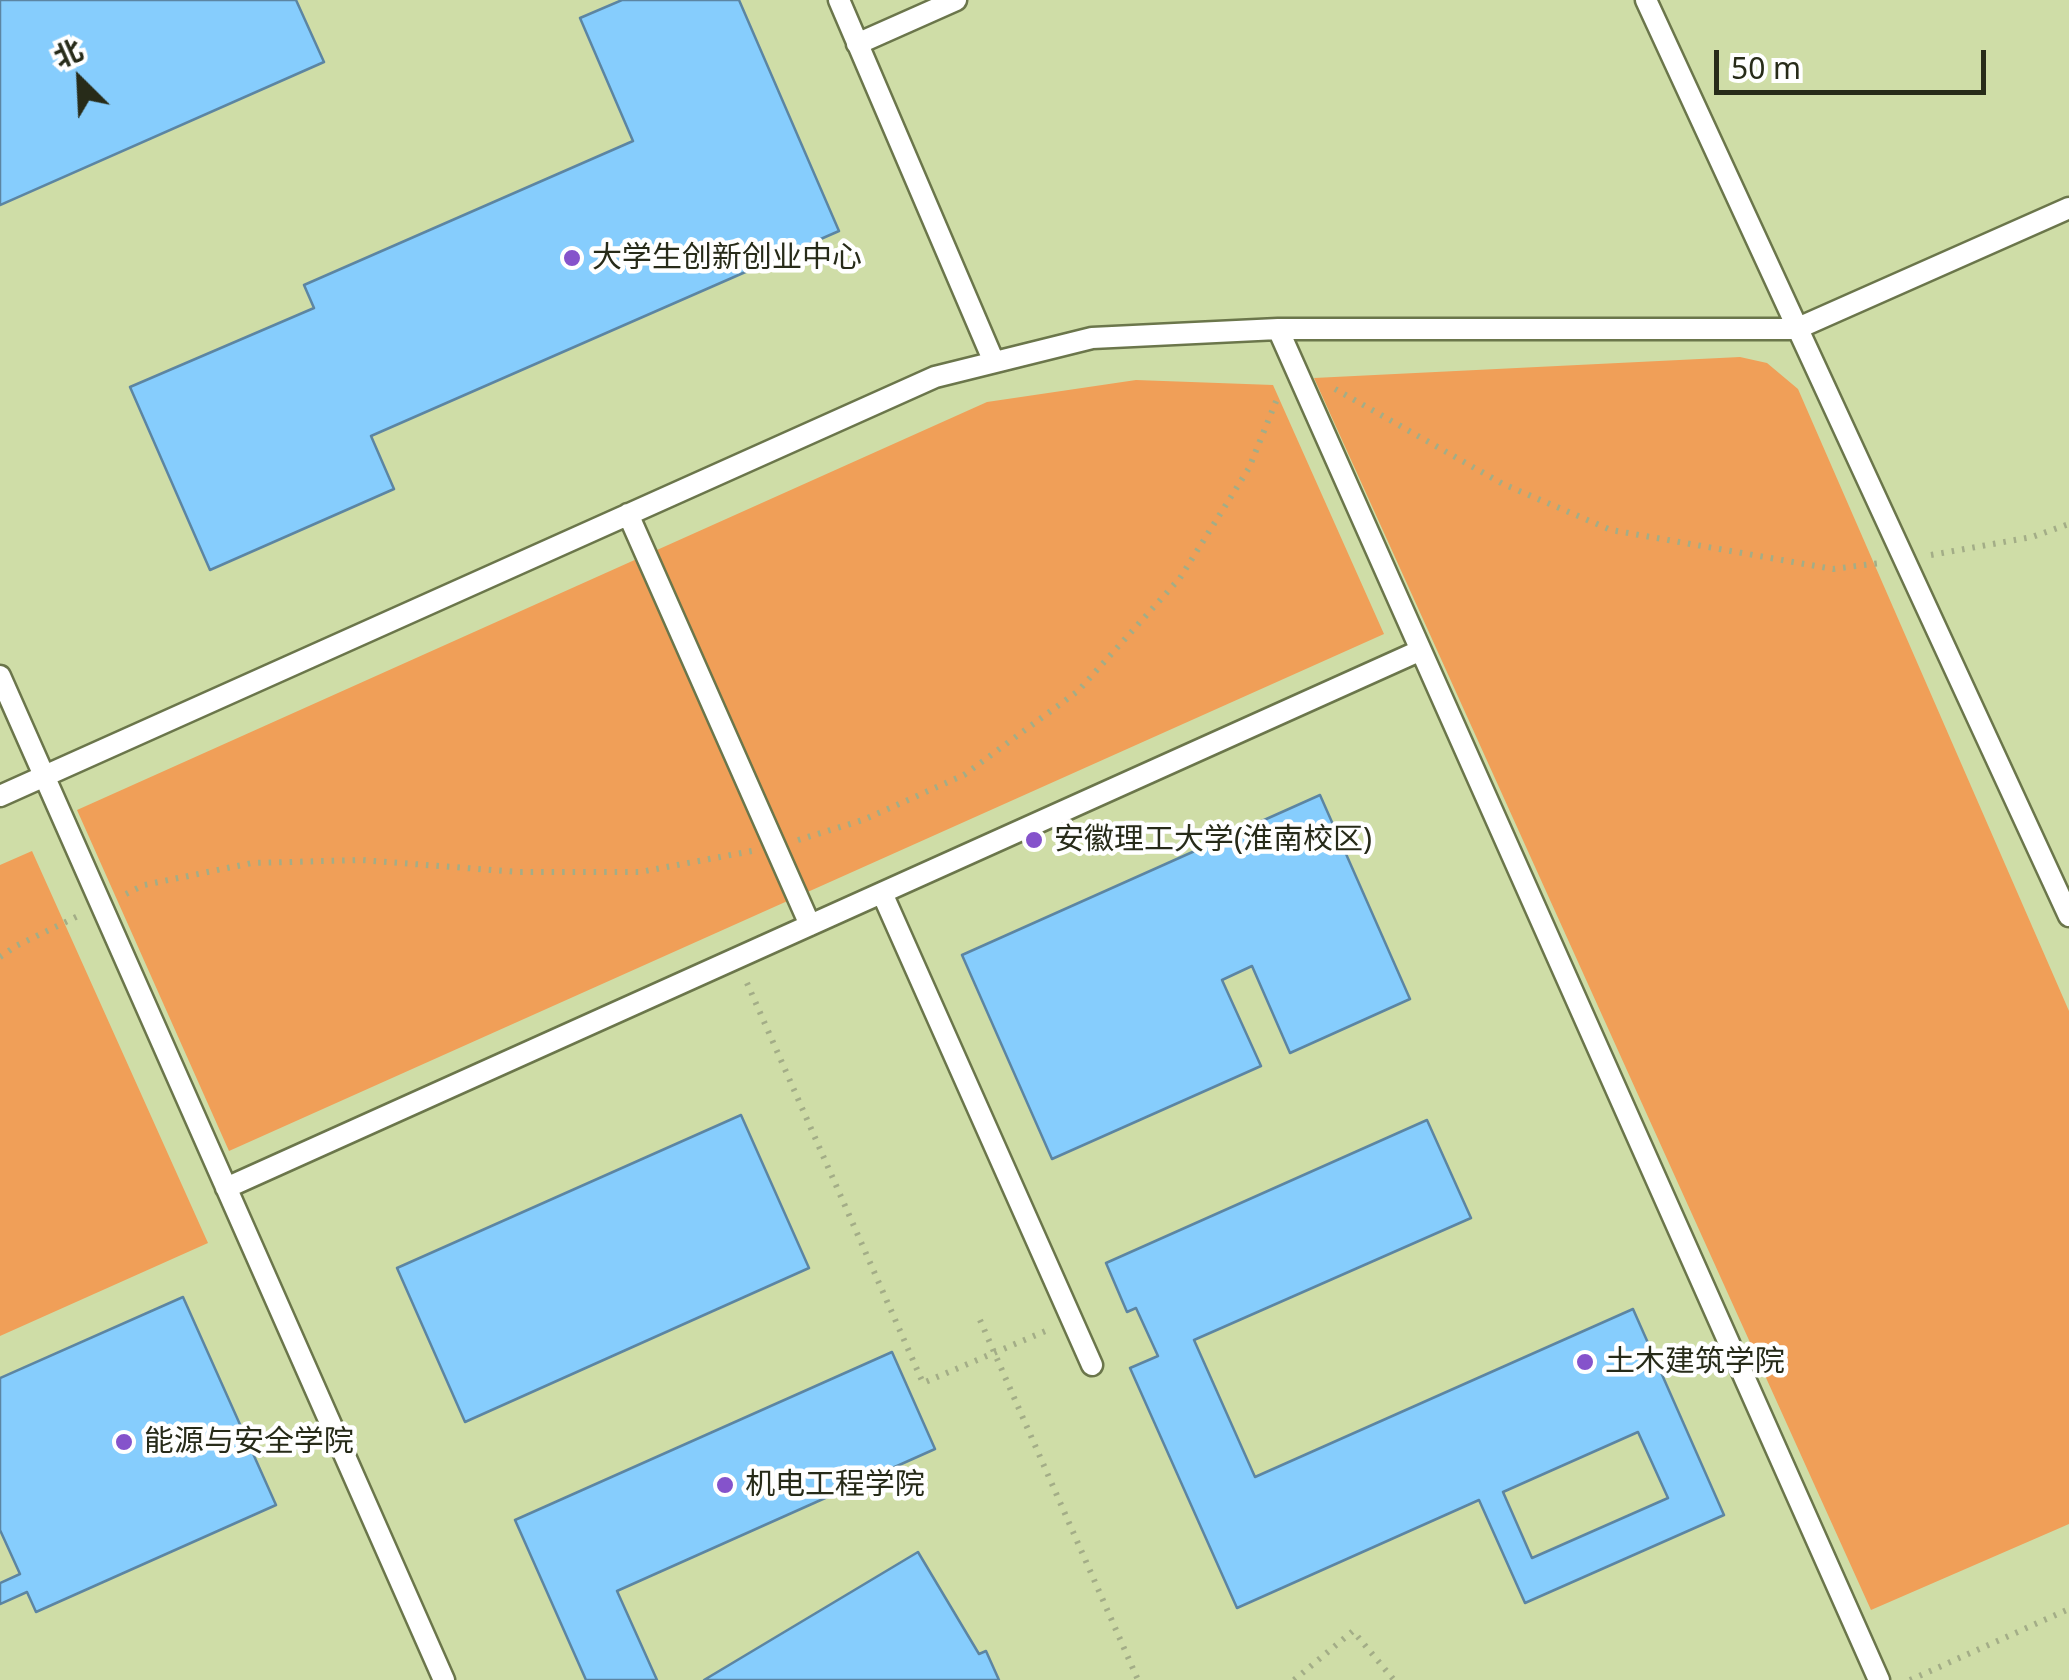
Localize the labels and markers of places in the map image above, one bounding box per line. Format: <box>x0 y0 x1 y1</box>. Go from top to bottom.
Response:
place label: 大学生创新创业中心 <box>592 240 862 276</box>
marker: 大学生创新创业中心 <box>561 247 583 269</box>
place label: 安徽理工大学(淮南校区) <box>1054 822 1372 858</box>
marker: 安徽理工大学(淮南校区) <box>1023 829 1045 851</box>
place label: 土木建筑学院 <box>1605 1344 1785 1380</box>
marker: 土木建筑学院 <box>1574 1351 1596 1373</box>
place label: 能源与安全学院 <box>144 1424 354 1460</box>
marker: 能源与安全学院 <box>113 1431 135 1453</box>
place label: 机电工程学院 <box>745 1467 925 1503</box>
marker: 机电工程学院 <box>714 1474 736 1496</box>

